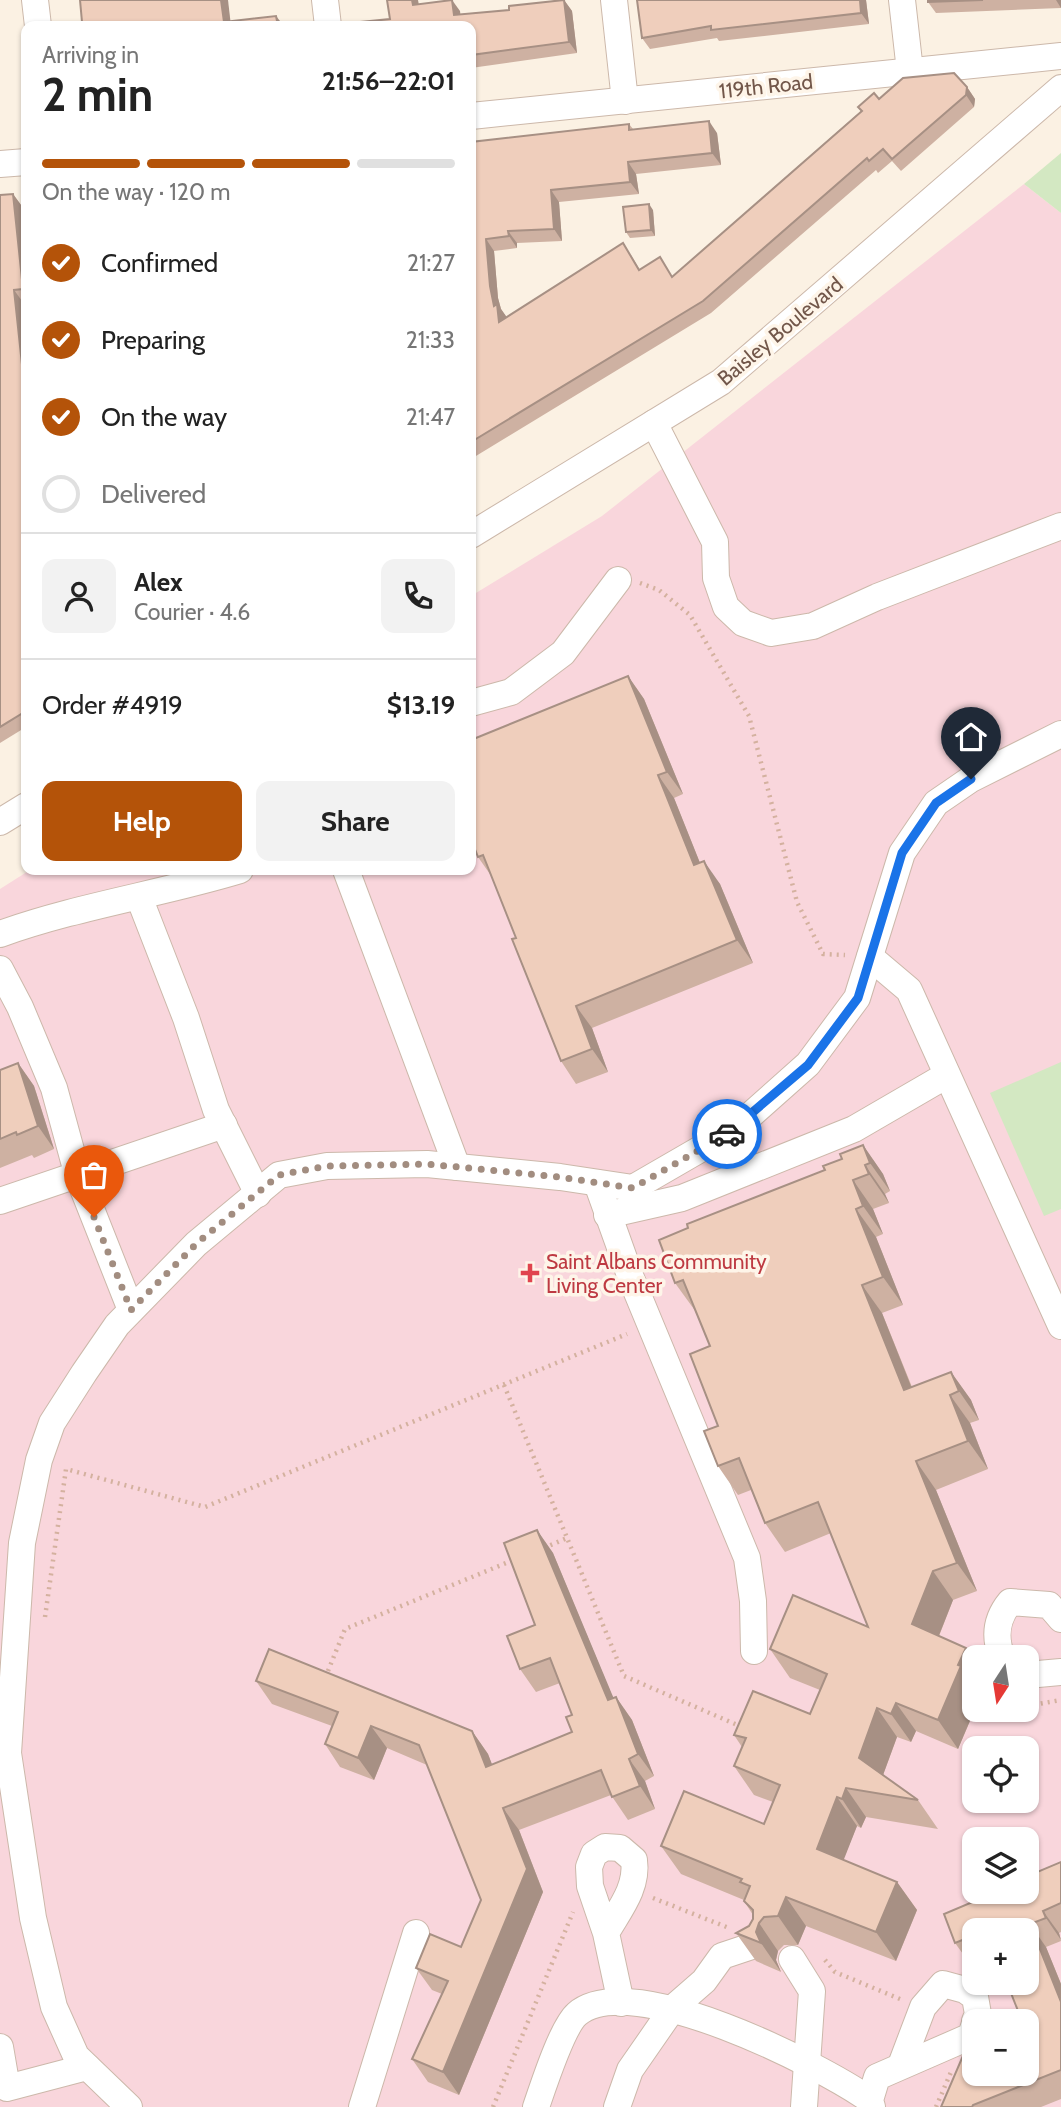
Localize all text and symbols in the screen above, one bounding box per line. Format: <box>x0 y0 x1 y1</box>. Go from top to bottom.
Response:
text: Arriving in <box>42 41 139 69</box>
text: 21:56–22:01 <box>322 65 455 97</box>
text: 2 min <box>42 67 153 123</box>
street label: 119th Road <box>718 69 814 103</box>
text: On the way · 120 m <box>42 178 230 206</box>
icon: check <box>42 244 80 282</box>
text: Confirmed <box>101 247 218 279</box>
text: 21:27 <box>407 249 455 277</box>
street label: Baisley Boulevard <box>712 271 848 391</box>
icon: check <box>42 321 80 359</box>
text: Preparing <box>101 324 205 356</box>
text: 21:33 <box>406 326 455 354</box>
icon: check <box>42 398 80 436</box>
text: On the way <box>101 401 227 433</box>
text: 21:47 <box>406 403 455 431</box>
text: Delivered <box>101 478 206 510</box>
button: person <box>42 559 116 633</box>
button: phone <box>381 559 455 633</box>
text: Alex <box>134 566 183 598</box>
text: Courier · 4.6 <box>134 598 250 626</box>
text: Order #4919 <box>42 689 183 721</box>
text: $13.19 <box>387 689 455 721</box>
pin <box>941 707 1001 779</box>
icon: home <box>952 718 990 756</box>
button: Help <box>42 781 242 861</box>
button: Share <box>256 781 455 861</box>
courier <box>692 1099 762 1169</box>
icon: car <box>708 1115 746 1153</box>
pin <box>64 1145 124 1217</box>
icon: bag <box>75 1156 113 1194</box>
place label: Saint Albans Community Living Center <box>546 1249 767 1298</box>
marker: Saint Albans Community Living Center <box>520 1263 540 1283</box>
north arrow <box>962 1645 1040 1722</box>
map controls <box>962 1645 1039 2086</box>
button: locate <box>962 1736 1039 1813</box>
button: layers <box>962 1827 1039 1904</box>
button: + <box>962 1918 1039 1995</box>
button: − <box>962 2009 1039 2086</box>

